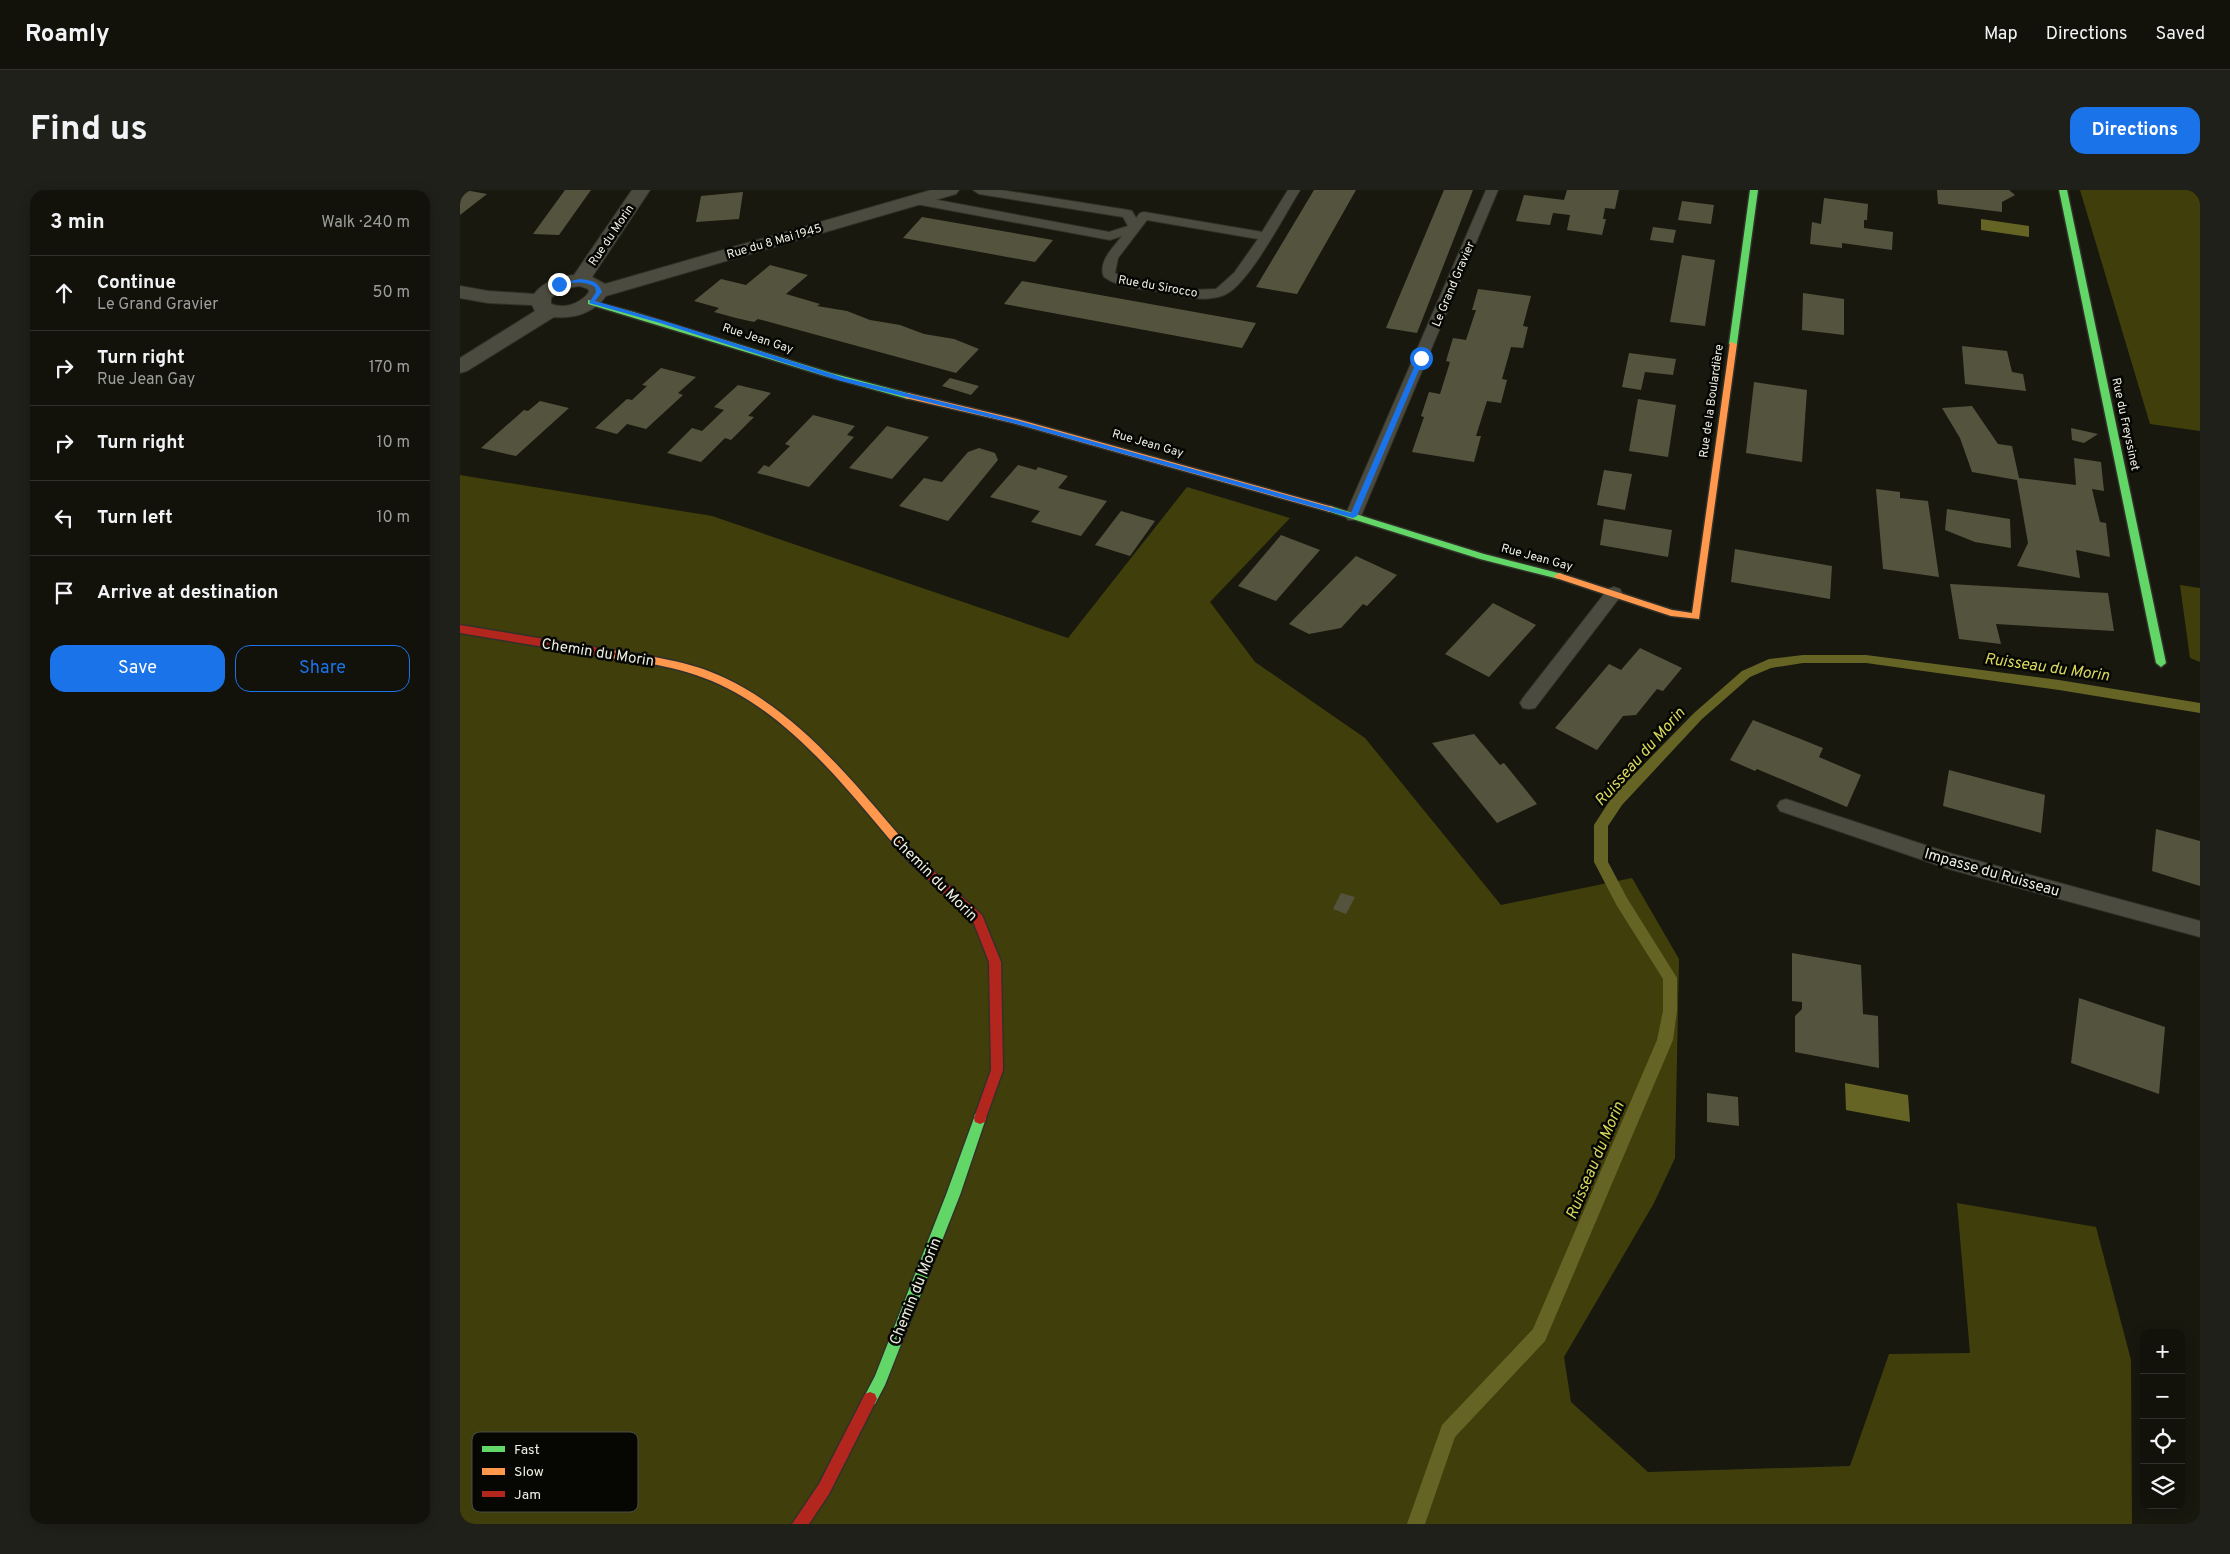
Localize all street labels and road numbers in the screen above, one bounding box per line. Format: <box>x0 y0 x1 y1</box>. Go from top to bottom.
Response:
street label: Rue du Morin <box>585 202 638 269</box>
street label: Rue du 8 Mai 1945 <box>725 221 824 263</box>
street label: Le Grand Gravier <box>1429 239 1479 329</box>
street label: Rue du Sirocco <box>1117 272 1199 302</box>
street label: Rue Jean Gay <box>720 320 795 358</box>
street label: Rue de la Boulardière <box>1696 343 1728 459</box>
street label: Rue du Freyssinet <box>2107 376 2143 472</box>
street label: Rue Jean Gay <box>1110 426 1185 462</box>
street label: Rue Jean Gay <box>1499 541 1574 575</box>
street label: Chemin du Morin <box>540 635 655 672</box>
street label: Chemin du Morin <box>887 832 981 926</box>
street label: Impasse du Ruisseau <box>1922 845 2061 902</box>
street label: Chemin du Morin <box>886 1235 947 1348</box>

